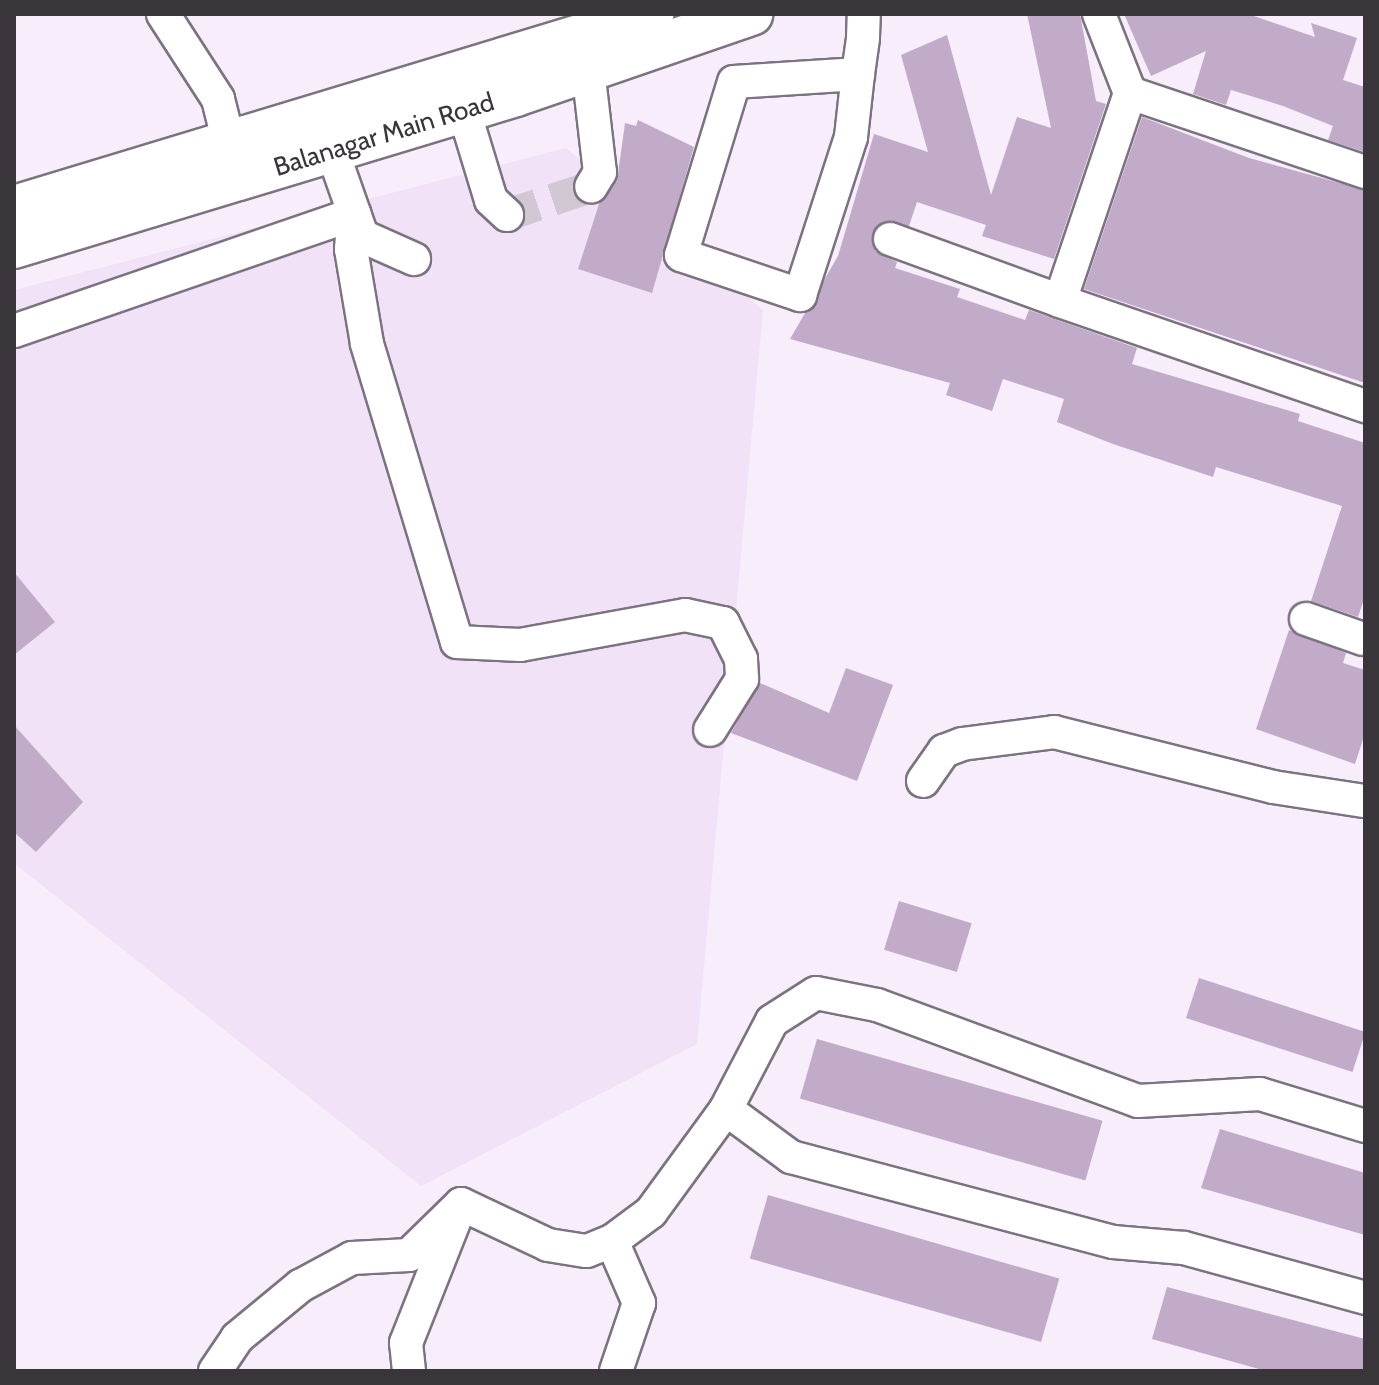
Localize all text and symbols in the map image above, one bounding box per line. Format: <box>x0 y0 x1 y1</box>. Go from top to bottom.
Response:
street label: Balanagar Main Road <box>270 87 498 183</box>

